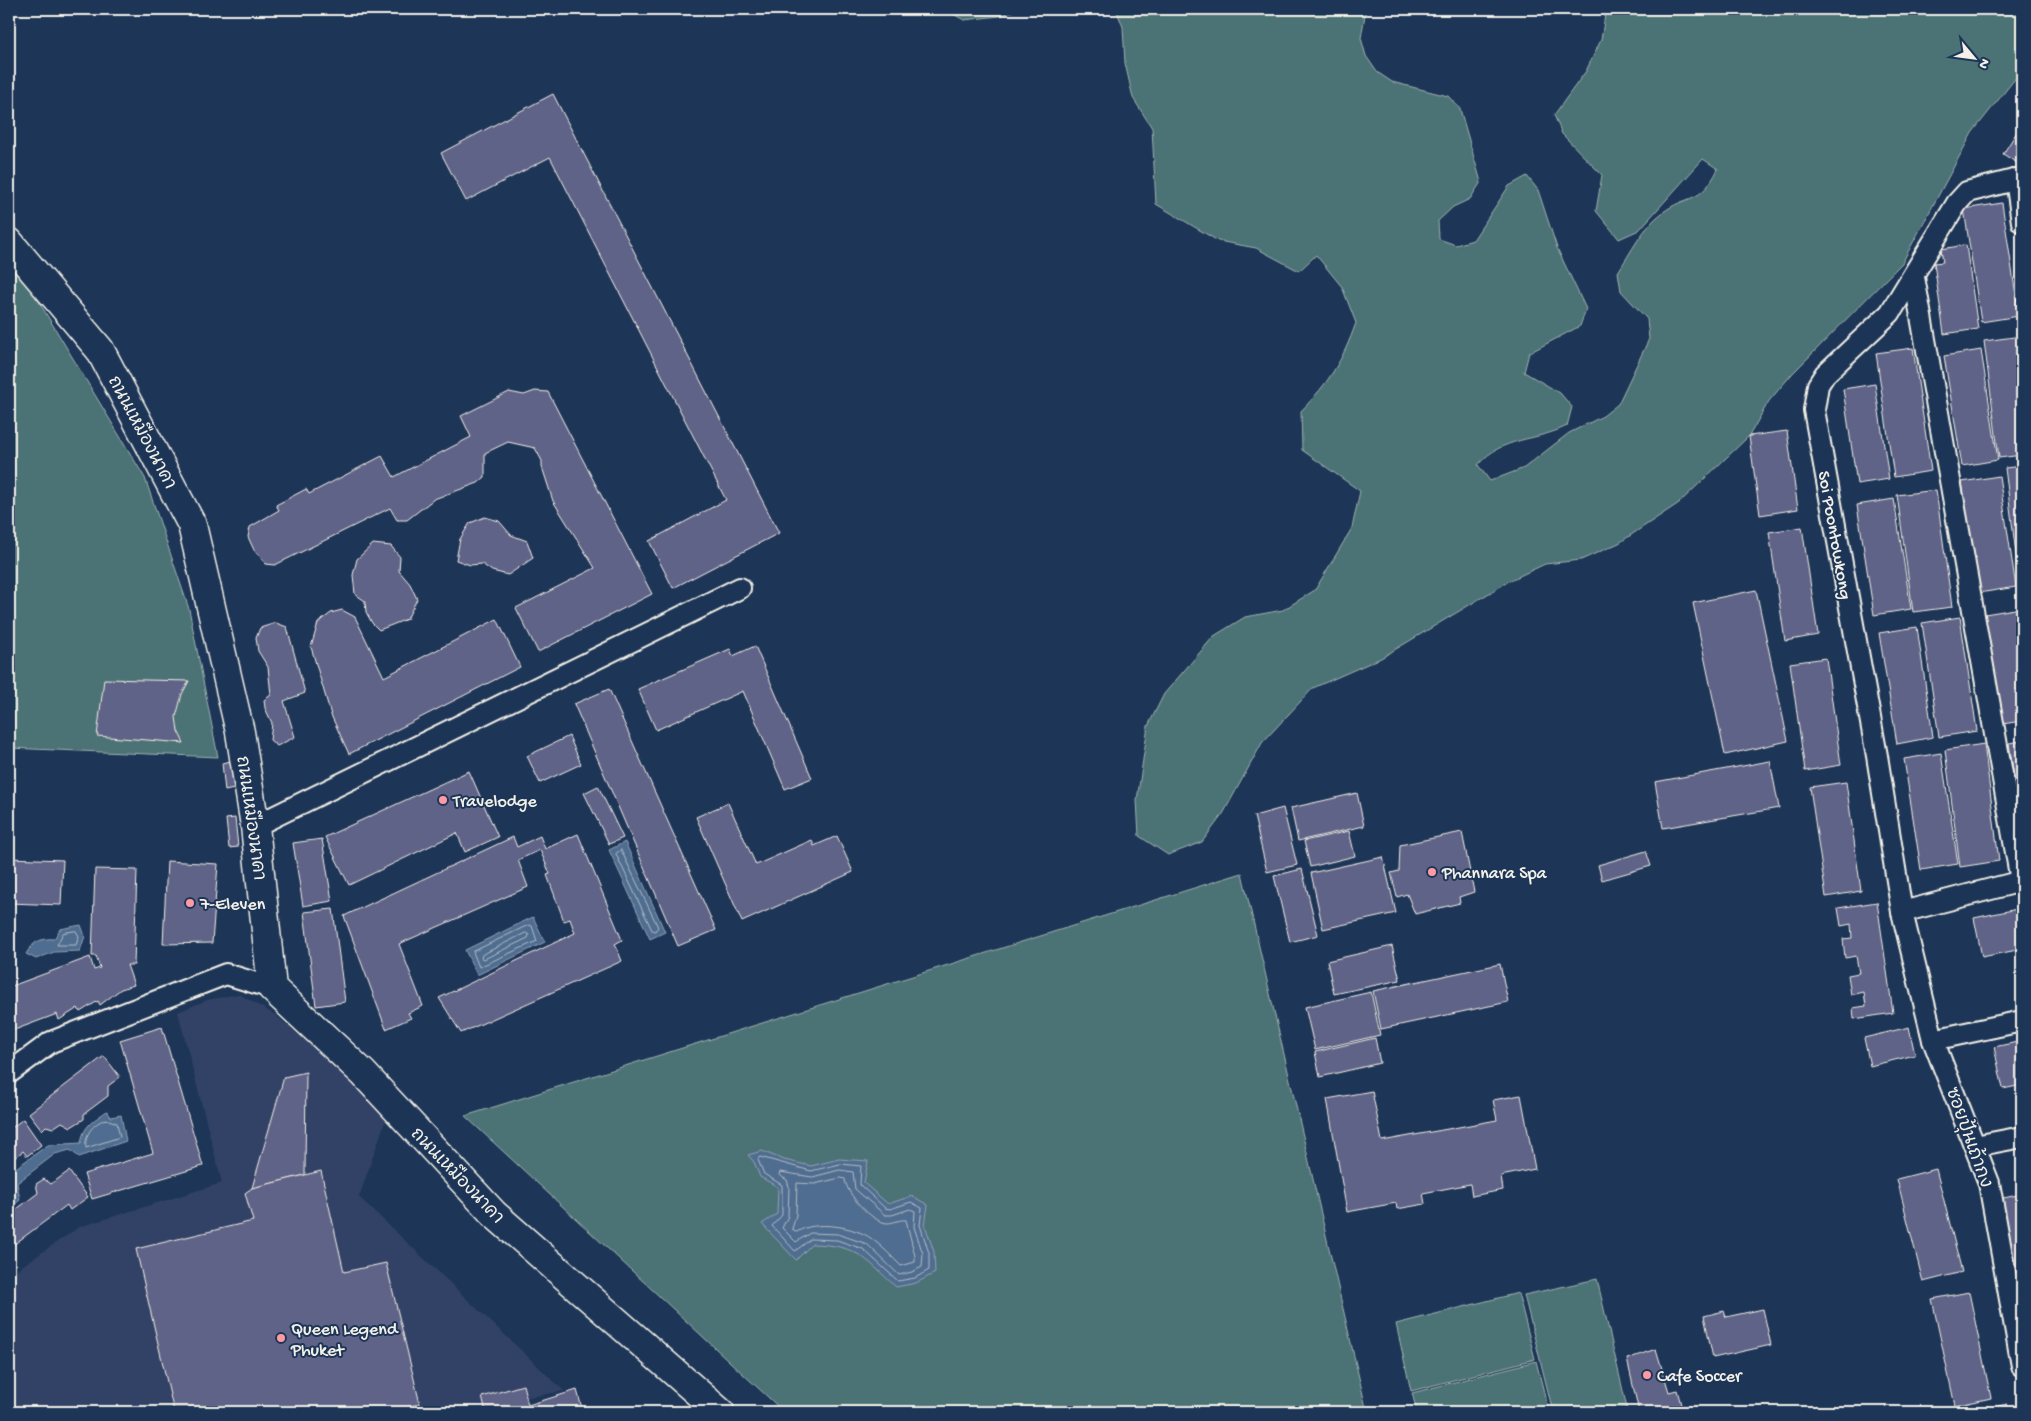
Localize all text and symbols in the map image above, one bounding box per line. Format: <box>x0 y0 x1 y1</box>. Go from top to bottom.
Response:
north arrow <box>1948 32 1998 82</box>
text: N <box>1974 55 1993 71</box>
street label: ถนนเหมืองนาคา <box>102 371 183 493</box>
street label: Soi Poontowkong <box>1812 470 1855 601</box>
street label: ถนนเหมืองนาคา <box>230 754 273 882</box>
place label: Travelodge <box>452 792 538 813</box>
marker: Travelodge <box>437 794 449 806</box>
place label: Phannara Spa <box>1441 864 1548 885</box>
marker: Phannara Spa <box>1426 866 1438 878</box>
place label: 7-Eleven <box>199 895 266 916</box>
marker: 7-Eleven <box>184 897 196 909</box>
street label: ซอยปุ้นเถ้ากง <box>1939 1083 2000 1191</box>
street label: ถนนเหมืองนาคา <box>405 1122 510 1229</box>
place label: Queen Legend Phuket <box>290 1320 399 1362</box>
marker: Queen Legend Phuket <box>275 1332 287 1344</box>
place label: Cafe Soccer <box>1657 1367 1743 1388</box>
marker: Cafe Soccer <box>1641 1369 1653 1381</box>

